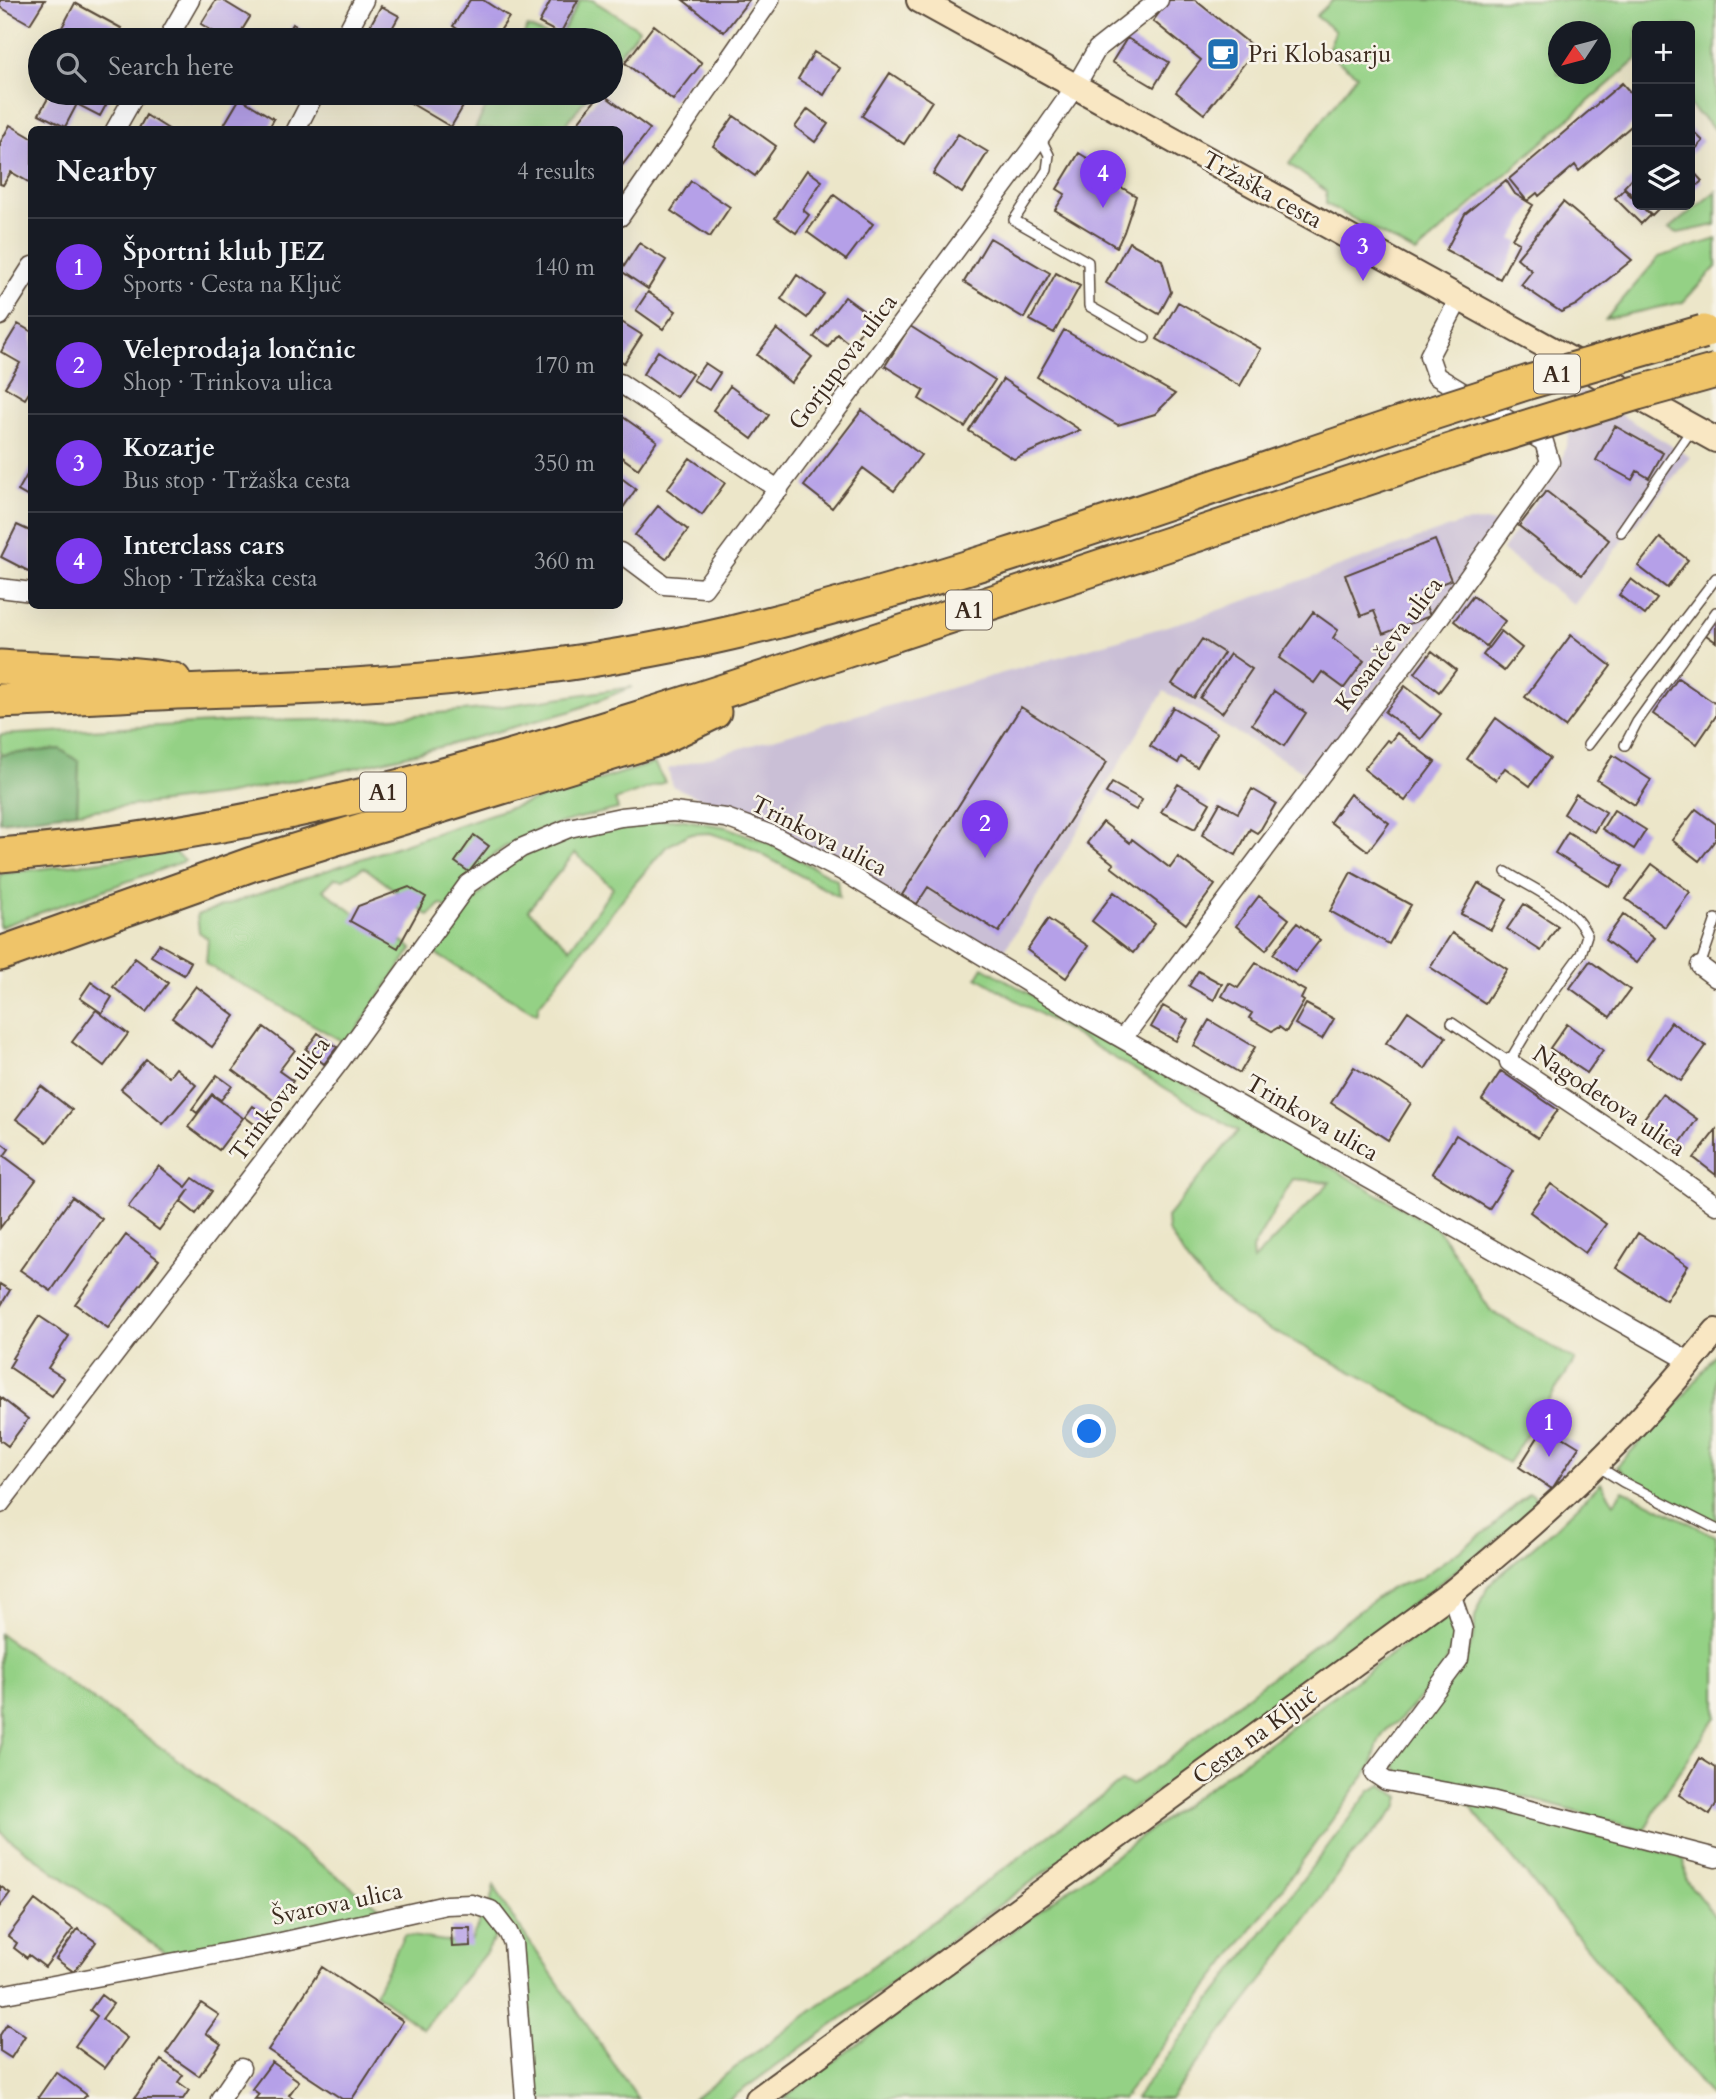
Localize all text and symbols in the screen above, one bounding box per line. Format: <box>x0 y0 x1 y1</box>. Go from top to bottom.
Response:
north arrow <box>1548 21 1611 84</box>
map controls <box>1632 21 1695 210</box>
button: + <box>1632 21 1695 84</box>
search box <box>28 28 623 105</box>
cafe icon: Pri Klobasarju <box>1204 35 1242 73</box>
place label: Pri Klobasarju <box>1248 38 1391 71</box>
icon: search <box>52 48 90 86</box>
text: Search here <box>108 49 234 84</box>
button: − <box>1632 84 1695 147</box>
street label: Tržaška cesta <box>1196 143 1329 237</box>
button: layers <box>1632 147 1695 210</box>
pin: 4 <box>1080 150 1126 208</box>
text: Nearby <box>56 151 157 192</box>
text: 4 results <box>517 156 595 187</box>
pin: 3 <box>1340 223 1386 281</box>
text: Športni klub JEZ <box>123 234 325 269</box>
text: 1 <box>73 252 85 283</box>
text: 140 m <box>534 252 595 283</box>
text: Sports · Cesta na Ključ <box>123 269 342 300</box>
street label: Gorjupova ulica <box>781 287 906 437</box>
text: Veleprodaja lončnic <box>123 332 356 367</box>
text: 2 <box>73 350 85 381</box>
text: 170 m <box>534 350 595 381</box>
road number: A1 <box>1534 354 1580 394</box>
text: Shop · Trinkova ulica <box>123 367 333 398</box>
text: Kozarje <box>123 430 215 465</box>
text: 3 <box>73 448 85 479</box>
text: 350 m <box>534 448 595 479</box>
text: Bus stop · Tržaška cesta <box>123 465 350 496</box>
text: Interclass cars <box>123 528 285 563</box>
text: 4 <box>73 546 85 577</box>
text: 360 m <box>534 546 595 577</box>
text: Shop · Tržaška cesta <box>123 563 317 594</box>
street label: Kosančeva ulica <box>1327 569 1451 718</box>
road number: A1 <box>946 590 992 630</box>
road number: A1 <box>360 772 406 812</box>
street label: Trinkova ulica <box>745 788 893 885</box>
pin: 2 <box>962 800 1008 858</box>
street label: Trinkova ulica <box>222 1029 338 1168</box>
street label: Nagodetova ulica <box>1526 1038 1692 1165</box>
street label: Trinkova ulica <box>1239 1066 1385 1170</box>
pin: 1 <box>1526 1399 1572 1457</box>
your location <box>1072 1414 1106 1448</box>
street label: Cesta na Ključ <box>1186 1679 1324 1793</box>
street label: Švarova ulica <box>269 1874 406 1934</box>

